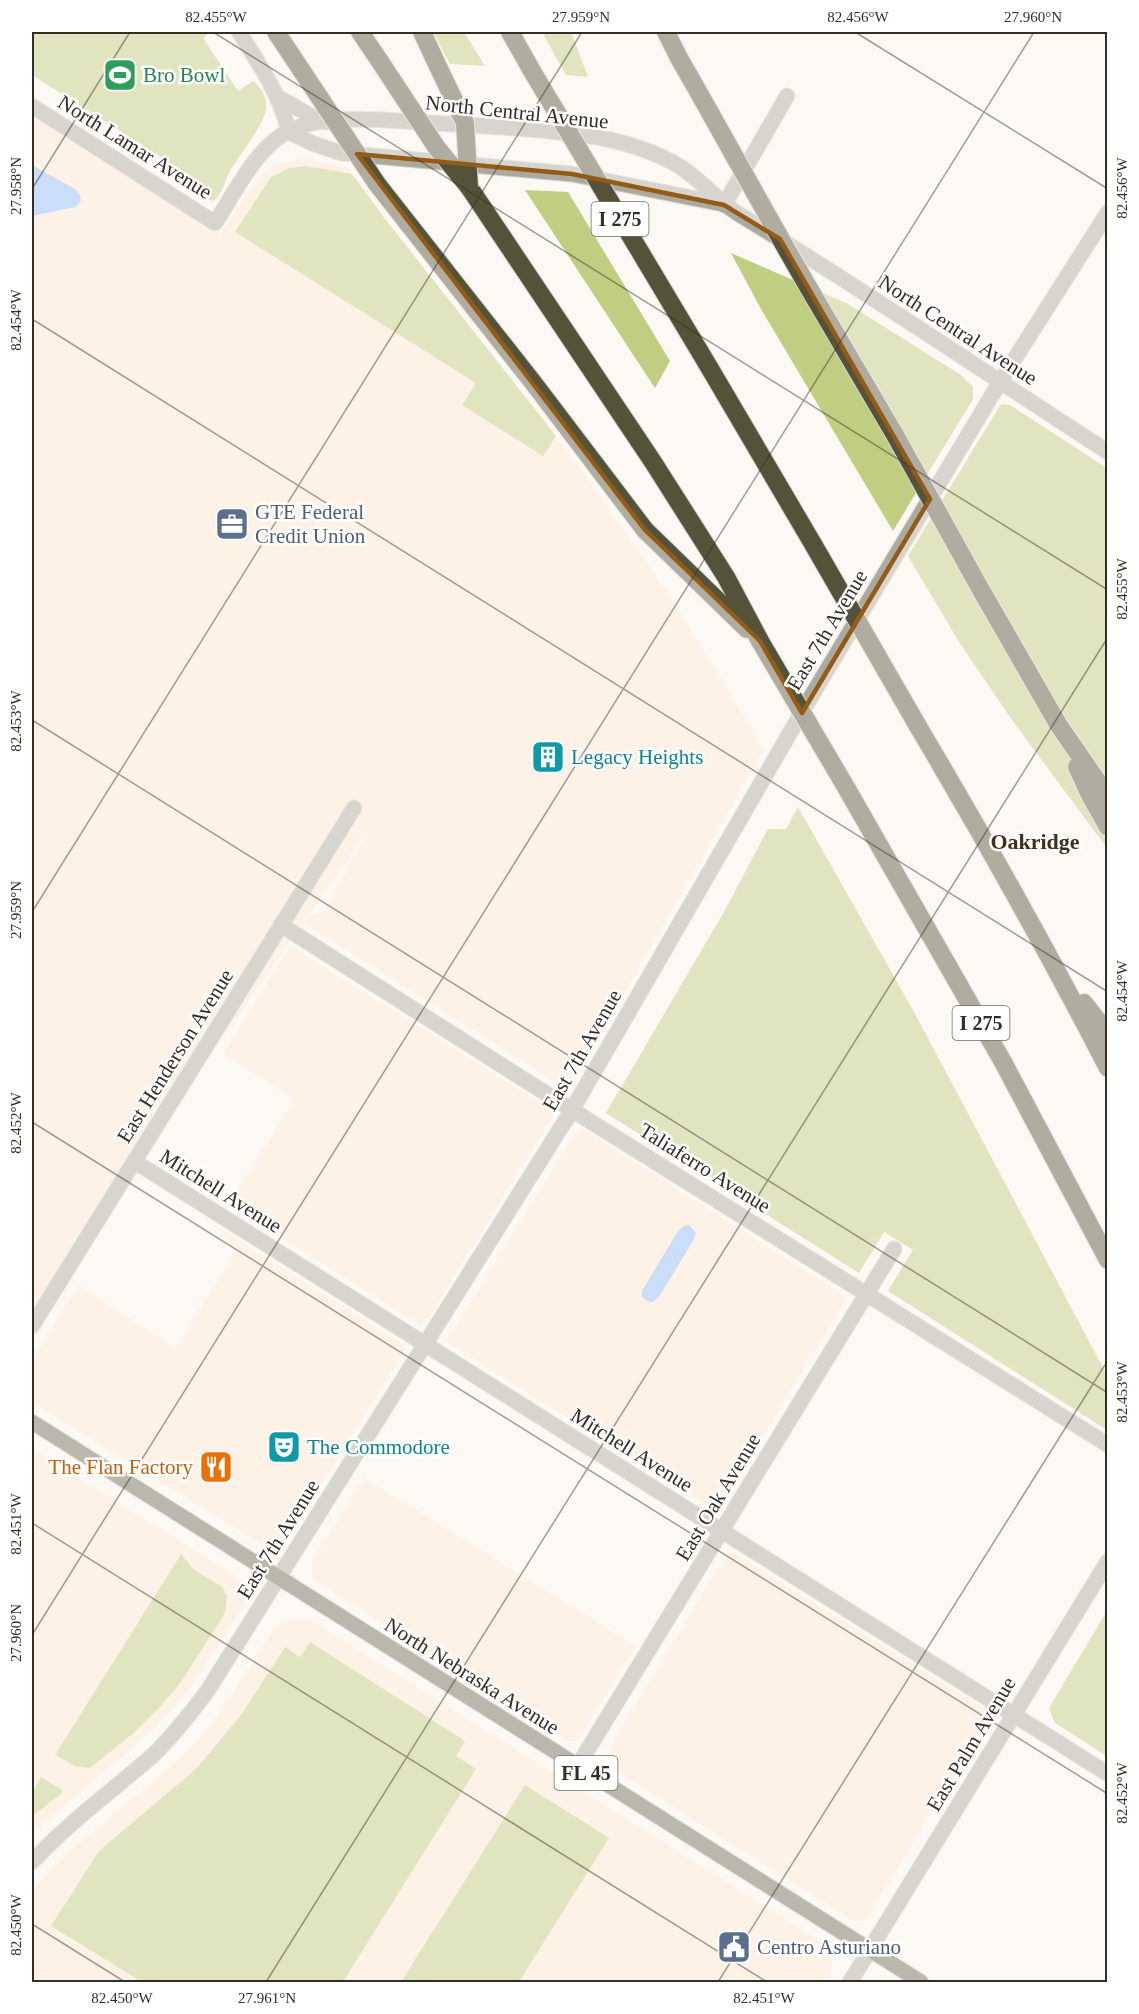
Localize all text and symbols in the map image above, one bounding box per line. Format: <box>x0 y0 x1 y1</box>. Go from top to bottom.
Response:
text: 82.455°W <box>185 9 248 25</box>
text: 27.959°N <box>552 9 610 25</box>
text: 82.456°W <box>827 9 890 25</box>
text: 27.960°N <box>1004 9 1062 25</box>
sports icon: Bro Bowl <box>102 57 138 93</box>
place label: Bro Bowl <box>143 63 225 87</box>
street label: North Lamar Avenue <box>54 90 216 204</box>
street label: North Central Avenue <box>424 90 610 134</box>
text: 82.456°W <box>1114 156 1130 219</box>
text: 27.958°N <box>8 157 24 215</box>
road number: I 275 <box>592 202 648 236</box>
street label: North Central Avenue <box>874 270 1042 390</box>
text: 82.454°W <box>8 288 24 351</box>
place label: GTE Federal Credit Union <box>255 500 366 548</box>
office icon: GTE Federal Credit Union <box>214 506 250 542</box>
text: 82.455°W <box>1114 557 1130 620</box>
street label: East 7th Avenue <box>782 565 872 695</box>
text: 82.453°W <box>8 689 24 752</box>
building icon: Legacy Heights <box>530 739 566 775</box>
place label: Legacy Heights <box>571 745 703 769</box>
district label: Oakridge <box>990 829 1080 854</box>
text: 27.959°N <box>8 881 24 939</box>
text: 82.454°W <box>1114 959 1130 1022</box>
street label: East Henderson Avenue <box>112 965 238 1147</box>
street label: East 7th Avenue <box>538 985 626 1115</box>
road number: I 275 <box>952 1006 1010 1040</box>
text: 82.452°W <box>8 1091 24 1154</box>
street label: Taliaferro Avenue <box>635 1118 775 1218</box>
street label: Mitchell Avenue <box>156 1144 286 1238</box>
text: 82.453°W <box>1114 1360 1130 1423</box>
street label: Mitchell Avenue <box>567 1403 697 1497</box>
theatre icon: The Commodore <box>266 1429 302 1465</box>
street label: East Oak Avenue <box>671 1429 765 1565</box>
place label: The Commodore <box>307 1435 450 1459</box>
restaurant icon: The Flan Factory <box>198 1449 234 1485</box>
place label: The Flan Factory <box>48 1455 193 1479</box>
street label: East 7th Avenue <box>232 1475 324 1603</box>
text: 82.451°W <box>8 1492 24 1555</box>
text: 27.960°N <box>8 1604 24 1662</box>
street label: North Nebraska Avenue <box>380 1612 564 1740</box>
street label: East Palm Avenue <box>921 1672 1021 1816</box>
road number: FL 45 <box>554 1756 618 1790</box>
text: 82.452°W <box>1114 1761 1130 1824</box>
text: 82.450°W <box>8 1893 24 1956</box>
public building icon: Centro Asturiano <box>716 1929 752 1965</box>
place label: Centro Asturiano <box>757 1935 901 1959</box>
text: 82.450°W <box>91 1990 154 2006</box>
text: 27.961°N <box>238 1990 296 2006</box>
text: 82.451°W <box>733 1990 796 2006</box>

